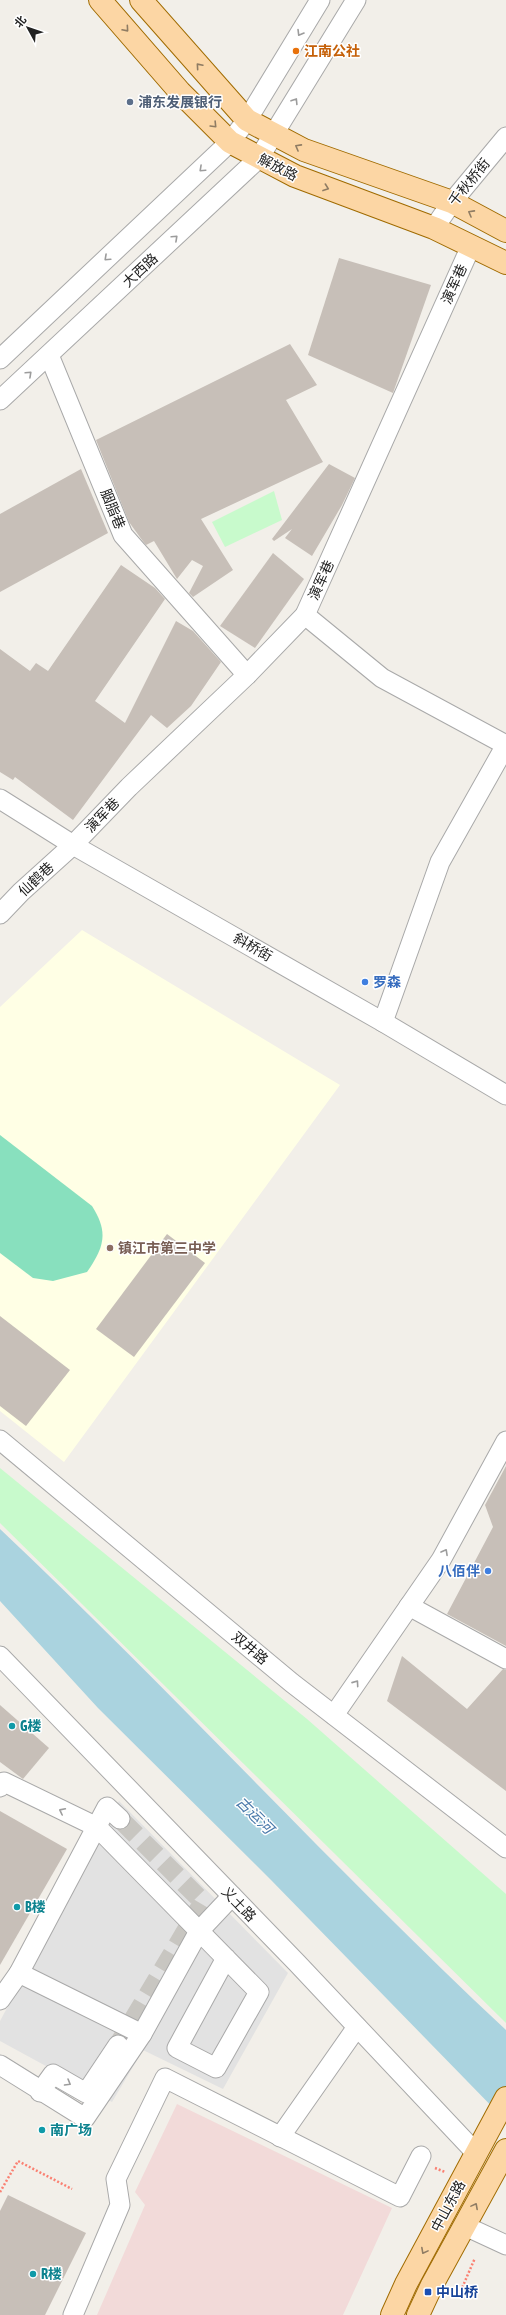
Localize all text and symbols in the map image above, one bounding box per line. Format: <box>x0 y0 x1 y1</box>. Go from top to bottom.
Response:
north arrow <box>8 8 48 48</box>
text: 北 <box>12 14 28 30</box>
one-way arrow <box>121 25 128 32</box>
one-way arrow <box>297 29 304 36</box>
place label: 江南公社 <box>304 43 360 59</box>
marker: 江南公社 <box>291 46 301 56</box>
one-way arrow <box>196 63 203 71</box>
place label: 浦东发展银行 <box>138 94 222 110</box>
marker: 浦东发展银行 <box>125 97 135 107</box>
one-way arrow <box>290 98 297 105</box>
one-way arrow <box>209 120 216 128</box>
one-way arrow <box>295 144 302 152</box>
street label: 解放路 <box>256 150 300 184</box>
street label: 千秋桥街 <box>445 155 493 209</box>
one-way arrow <box>199 164 207 172</box>
one-way arrow <box>322 183 329 192</box>
one-way arrow <box>468 211 475 218</box>
one-way arrow <box>170 235 178 242</box>
street label: 大西路 <box>119 250 161 290</box>
one-way arrow <box>104 253 112 261</box>
street label: 演军巷 <box>438 262 470 306</box>
one-way arrow <box>24 372 31 379</box>
street label: 胭脂巷 <box>98 487 128 531</box>
street label: 演军巷 <box>305 558 337 602</box>
street label: 演军巷 <box>82 794 122 836</box>
street label: 仙鹤巷 <box>15 859 57 899</box>
street label: 斜桥街 <box>231 930 275 964</box>
place label: 罗森 <box>373 974 401 990</box>
marker: 罗森 <box>360 977 370 987</box>
place label: 镇江市第三中学 <box>118 1240 216 1256</box>
marker: 镇江市第三中学 <box>105 1243 115 1253</box>
one-way arrow <box>440 1549 448 1556</box>
place label: 八佰伴 <box>438 1563 480 1579</box>
marker: 八佰伴 <box>483 1566 493 1576</box>
street label: 双井路 <box>229 1628 271 1668</box>
one-way arrow <box>351 1680 359 1687</box>
place label: G楼 <box>20 1718 41 1734</box>
marker: G楼 <box>7 1721 17 1731</box>
water label: 古运河 <box>233 1793 279 1839</box>
one-way arrow <box>59 1808 66 1816</box>
street label: 义土路 <box>219 1883 259 1925</box>
place label: B楼 <box>25 1899 46 1915</box>
marker: B楼 <box>12 1902 22 1912</box>
one-way arrow <box>64 2078 71 2085</box>
place label: 南广场 <box>50 2122 92 2138</box>
marker: 南广场 <box>37 2125 47 2135</box>
street label: 中山东路 <box>428 2178 468 2234</box>
one-way arrow <box>471 2203 478 2210</box>
one-way arrow <box>421 2247 428 2255</box>
place label: R楼 <box>41 2266 62 2282</box>
marker: R楼 <box>28 2269 38 2279</box>
place label: 中山桥 <box>436 2284 478 2300</box>
marker: 中山桥 <box>423 2287 433 2297</box>

